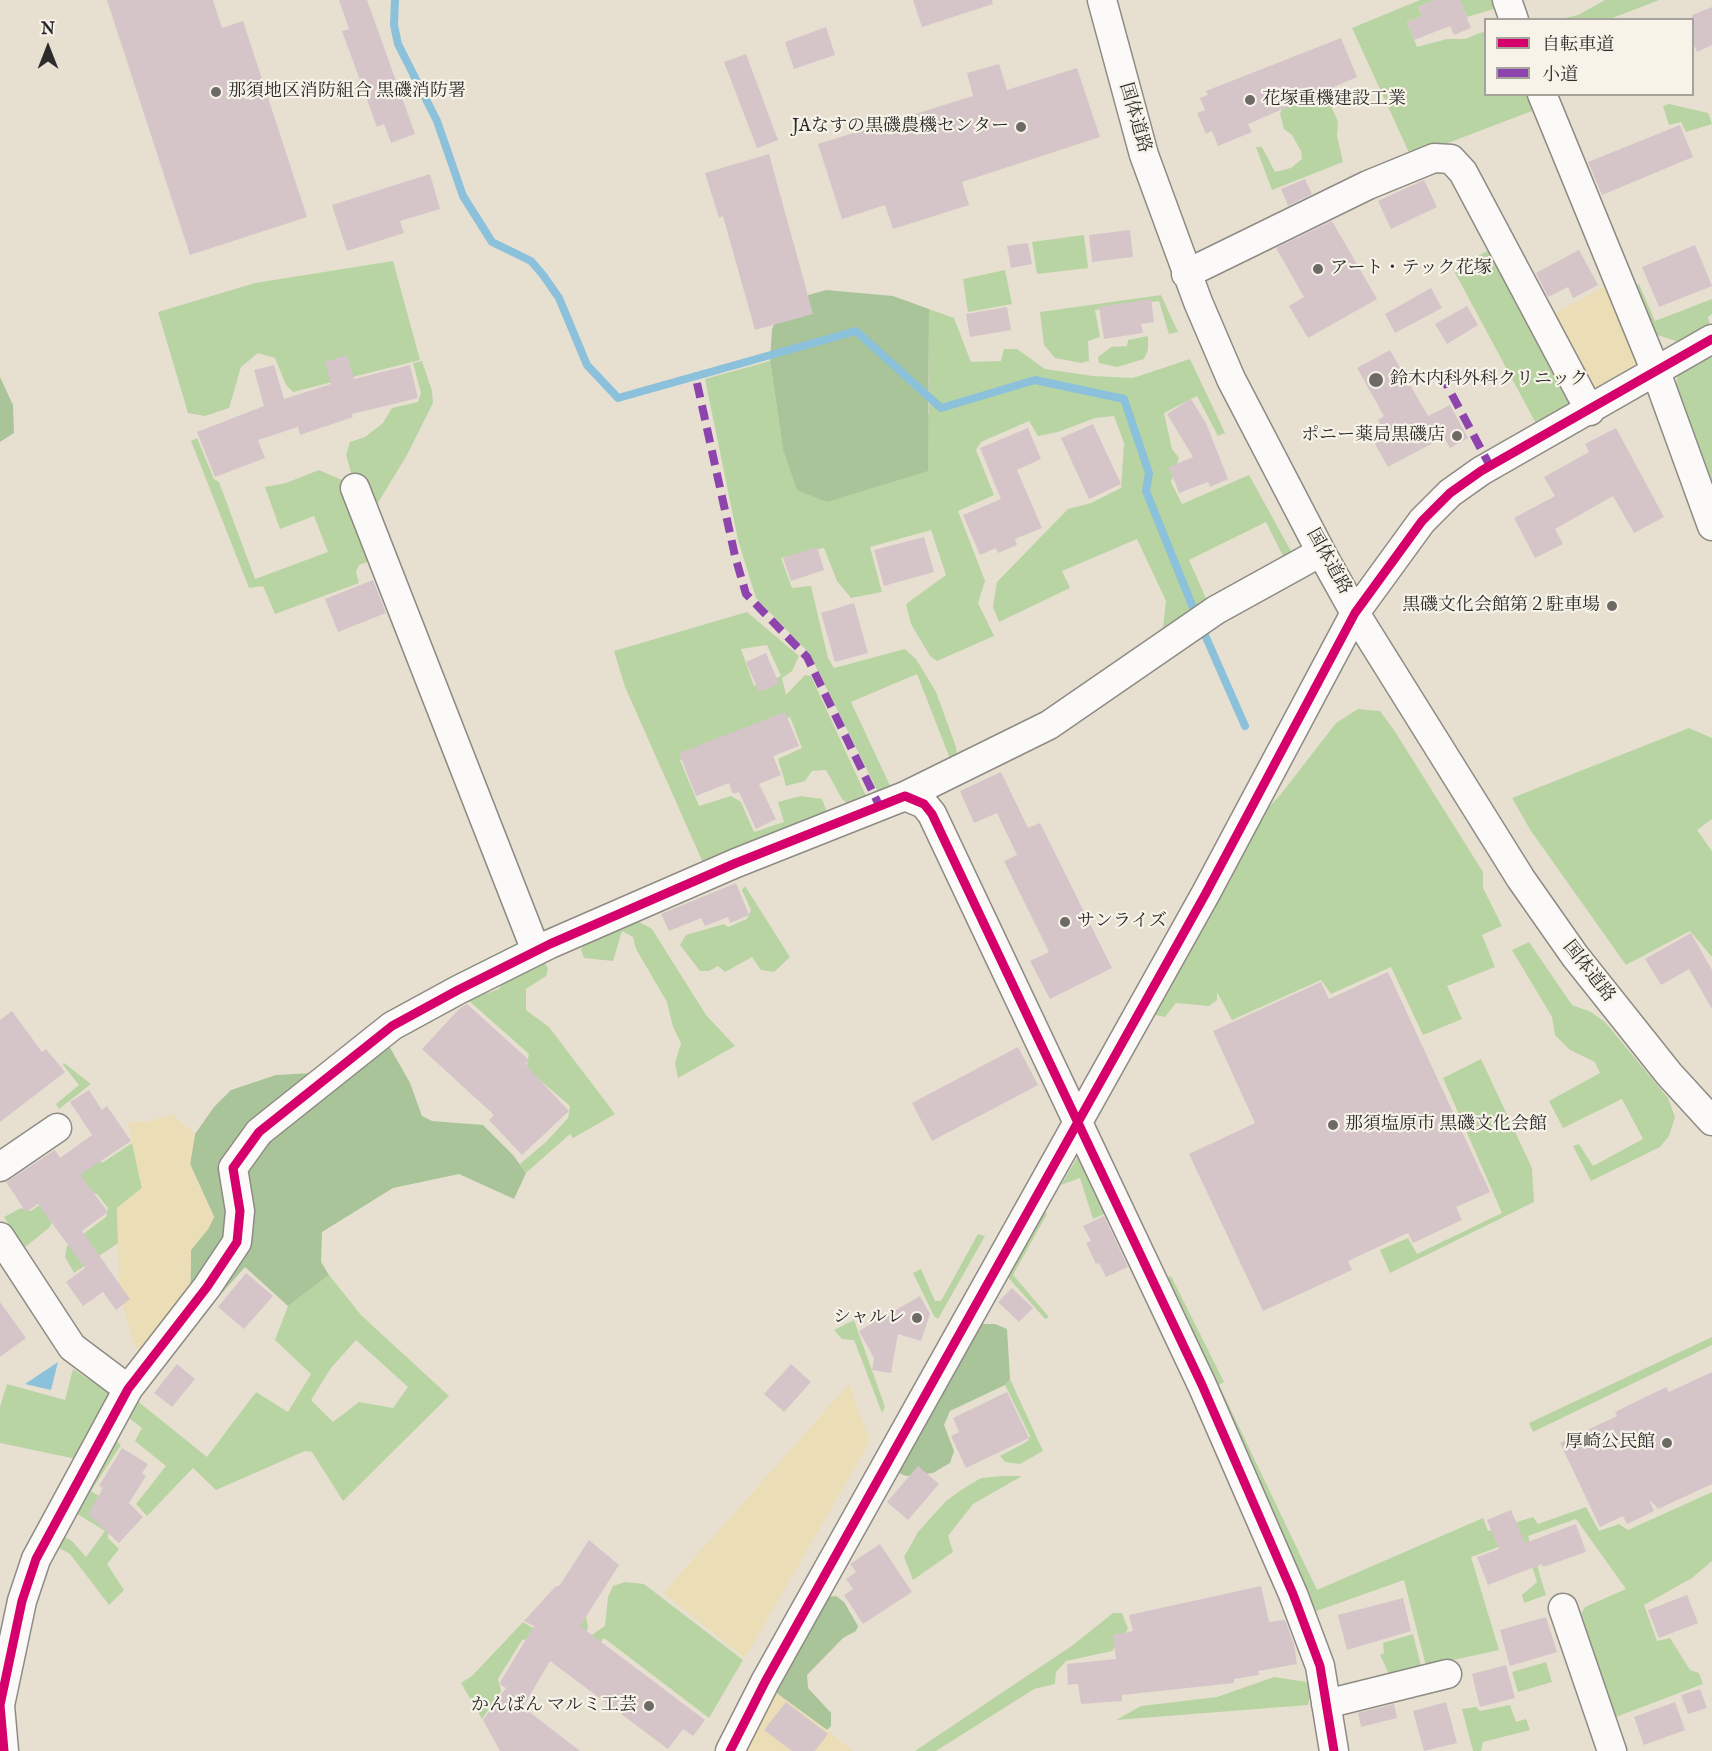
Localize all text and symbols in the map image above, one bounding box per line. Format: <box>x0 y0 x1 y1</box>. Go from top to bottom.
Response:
north arrow <box>18 18 78 78</box>
legend <box>1484 18 1694 96</box>
text: N <box>41 20 55 40</box>
text: 自転車道 <box>1542 34 1614 57</box>
text: 小道 <box>1542 64 1578 87</box>
street label: 国体道路 <box>1114 80 1154 156</box>
place label: 那須地区消防組合 黒磯消防署 <box>228 81 466 103</box>
marker: 那須地区消防組合 黒磯消防署 <box>209 85 223 99</box>
place label: 花塚重機建設工業 <box>1262 89 1406 111</box>
marker: 花塚重機建設工業 <box>1243 93 1257 107</box>
place label: JAなすの黒磯農機センター <box>792 116 1009 138</box>
marker: JAなすの黒磯農機センター <box>1014 120 1028 134</box>
place label: アート・テック花塚 <box>1330 258 1491 280</box>
marker: アート・テック花塚 <box>1311 262 1325 276</box>
place label: 鈴木内科外科クリニック <box>1390 369 1588 391</box>
marker: 鈴木内科外科クリニック <box>1367 371 1385 389</box>
place label: ポニー薬局黒磯店 <box>1301 425 1445 447</box>
marker: ポニー薬局黒磯店 <box>1450 429 1464 443</box>
street label: 国体道路 <box>1301 525 1355 599</box>
place label: 黒磯文化会館第２駐車場 <box>1402 595 1600 617</box>
marker: 黒磯文化会館第２駐車場 <box>1605 599 1619 613</box>
place label: サンライズ <box>1077 911 1167 933</box>
marker: サンライズ <box>1058 915 1072 929</box>
street label: 国体道路 <box>1557 937 1619 1007</box>
place label: 那須塩原市 黒磯文化会館 <box>1345 1114 1547 1136</box>
marker: 那須塩原市 黒磯文化会館 <box>1326 1118 1340 1132</box>
place label: シャルレ <box>833 1307 905 1329</box>
marker: シャルレ <box>910 1311 924 1325</box>
place label: 厚崎公民館 <box>1565 1432 1655 1454</box>
marker: 厚崎公民館 <box>1660 1436 1674 1450</box>
place label: かんばん マルミ工芸 <box>471 1695 637 1717</box>
marker: かんばん マルミ工芸 <box>642 1699 656 1713</box>

